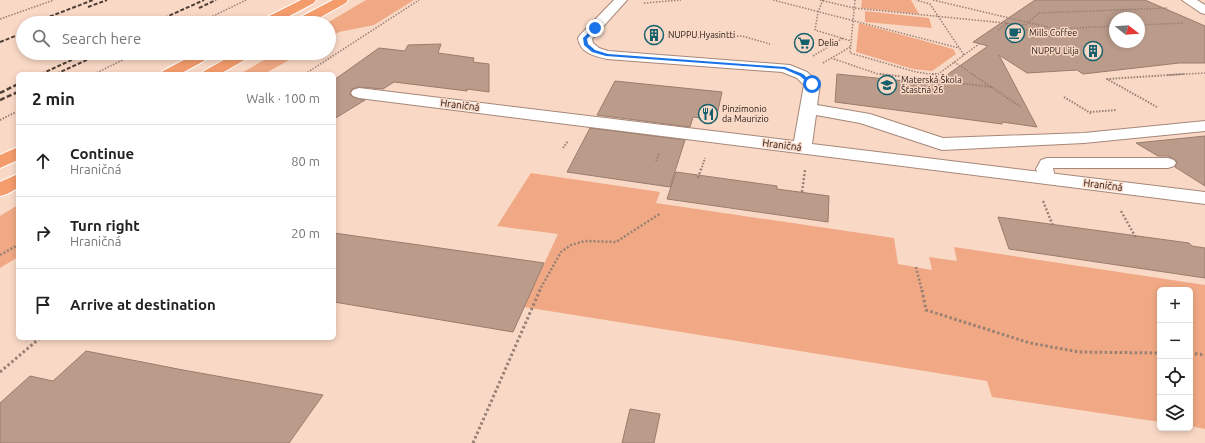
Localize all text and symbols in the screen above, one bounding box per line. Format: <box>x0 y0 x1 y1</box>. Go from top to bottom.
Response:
north arrow <box>1109 12 1145 48</box>
search box <box>16 16 336 60</box>
route end <box>586 19 604 37</box>
cafe icon: Mills Coffee <box>1004 22 1026 44</box>
building icon: NUPPU Hyasintti <box>643 24 665 46</box>
icon: search <box>30 27 52 49</box>
place label: Mills Coffee <box>1029 28 1077 38</box>
text: Search here <box>62 30 141 47</box>
place label: NUPPU Hyasintti <box>668 30 735 40</box>
supermarket icon: Delia <box>793 32 815 54</box>
place label: Delia <box>818 38 839 48</box>
building icon: NUPPU Lilja <box>1082 40 1104 62</box>
place label: NUPPU Lilja <box>1032 46 1079 56</box>
place label: Materská Škola Šťastná 26 <box>901 73 962 95</box>
school or university icon: Materská Škola Šťastná 26 <box>876 74 898 96</box>
route start <box>803 75 821 93</box>
text: 2 min <box>32 89 75 108</box>
text: Walk · 100 m <box>246 91 320 105</box>
street label: Hraničná <box>440 97 480 113</box>
restaurant icon: Pinzimonio da Maurizio <box>697 103 719 125</box>
place label: Pinzimonio da Maurizio <box>722 104 769 124</box>
street label: Hraničná <box>762 137 802 153</box>
text: Continue <box>70 145 134 162</box>
icon: ahead <box>32 150 54 172</box>
text: 80 m <box>291 154 320 168</box>
text: Hraničná <box>70 162 121 176</box>
street label: Hraničná <box>1083 177 1123 193</box>
text: Turn right <box>70 217 140 234</box>
icon: right <box>32 222 54 244</box>
text: 20 m <box>291 226 320 240</box>
text: Hraničná <box>70 234 121 248</box>
map controls <box>1157 287 1193 431</box>
button: + <box>1157 287 1193 323</box>
icon: arrive <box>32 294 54 316</box>
text: Arrive at destination <box>70 296 216 313</box>
button: − <box>1157 323 1193 359</box>
button: locate <box>1157 359 1193 395</box>
button: layers <box>1157 395 1193 431</box>

